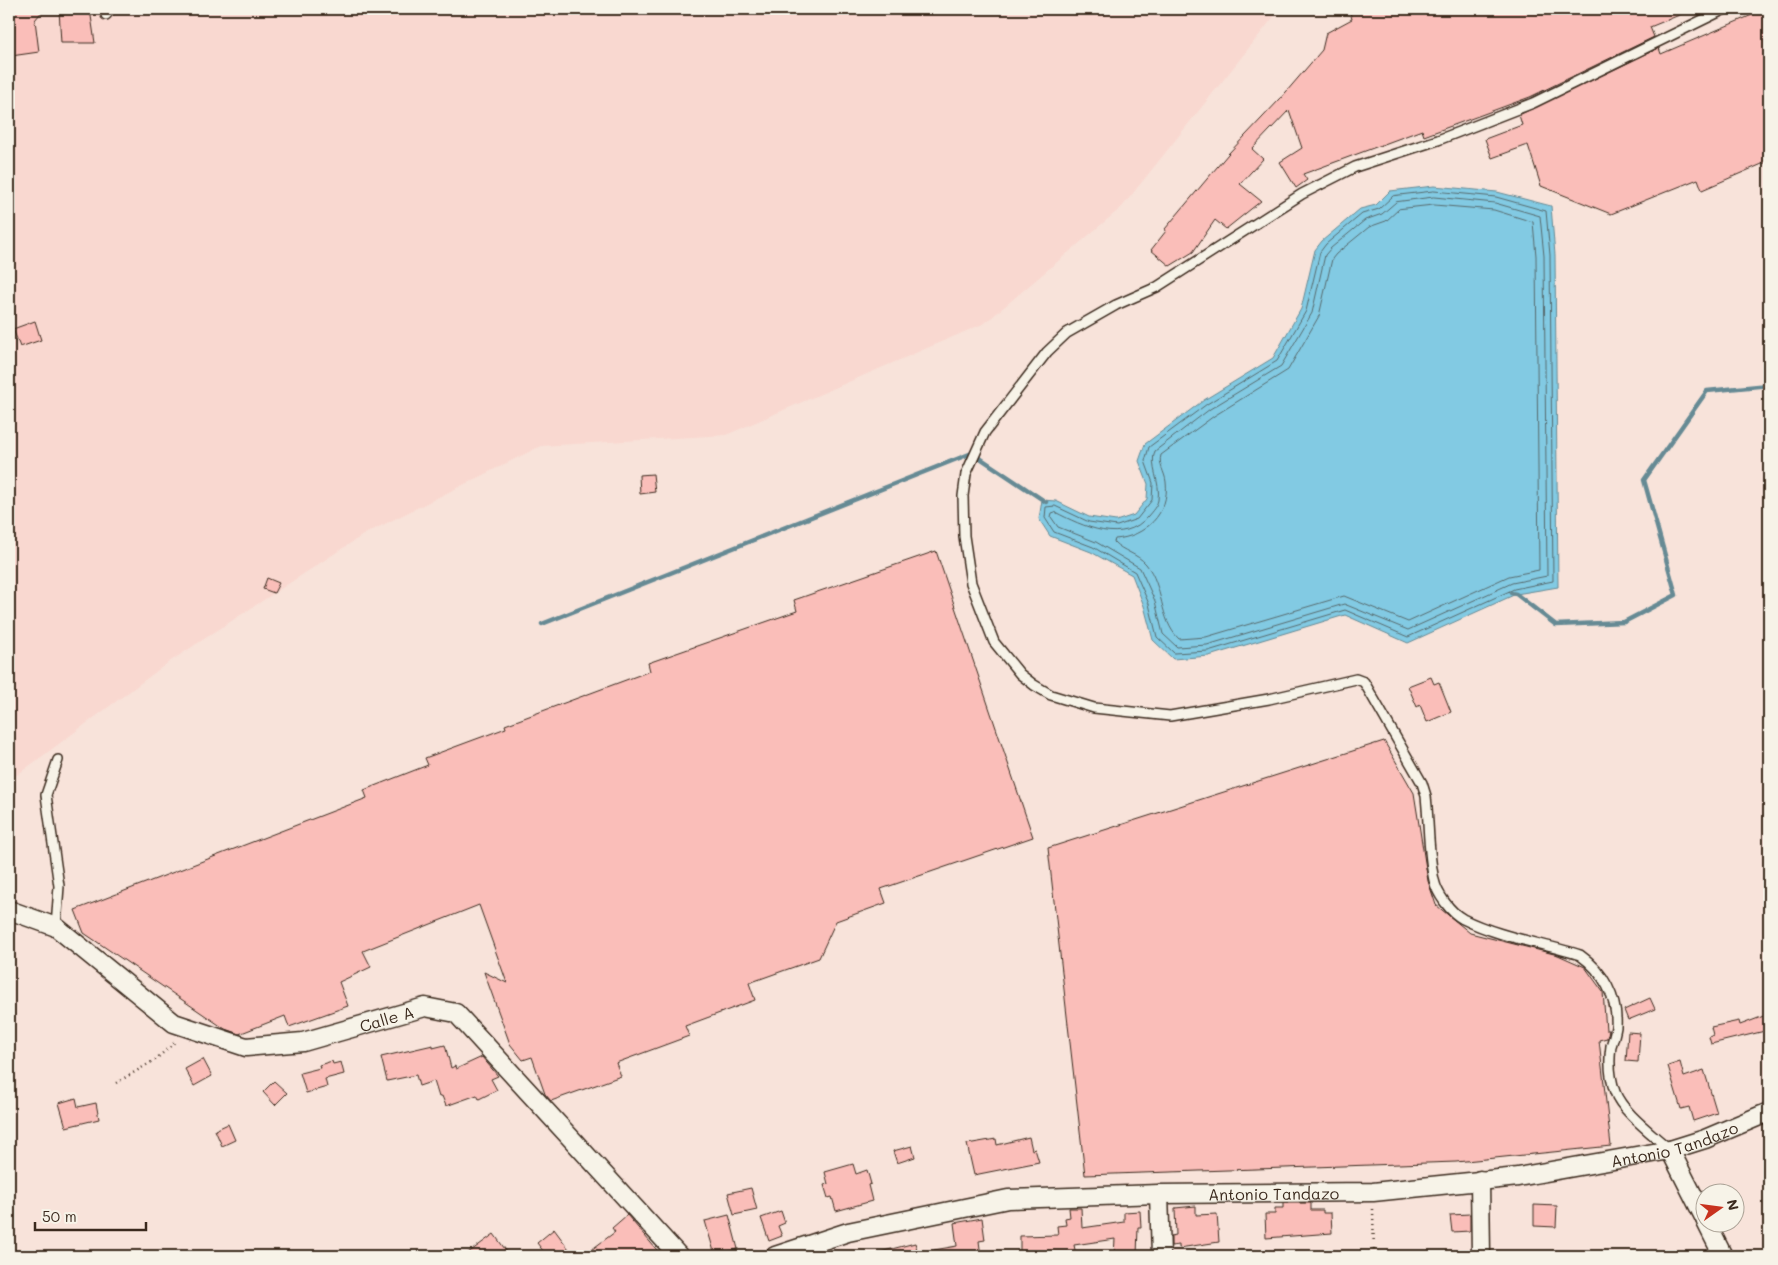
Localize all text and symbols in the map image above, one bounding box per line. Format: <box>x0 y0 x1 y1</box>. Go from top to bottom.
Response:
street label: Calle A <box>357 1000 416 1036</box>
street label: Antonio Tandazo <box>1609 1116 1741 1171</box>
street label: Antonio Tandazo <box>1208 1182 1339 1204</box>
north arrow <box>1696 1182 1746 1232</box>
text: N <box>1723 1197 1744 1212</box>
scale bar <box>35 1200 146 1232</box>
text: 50 m <box>42 1206 77 1226</box>

